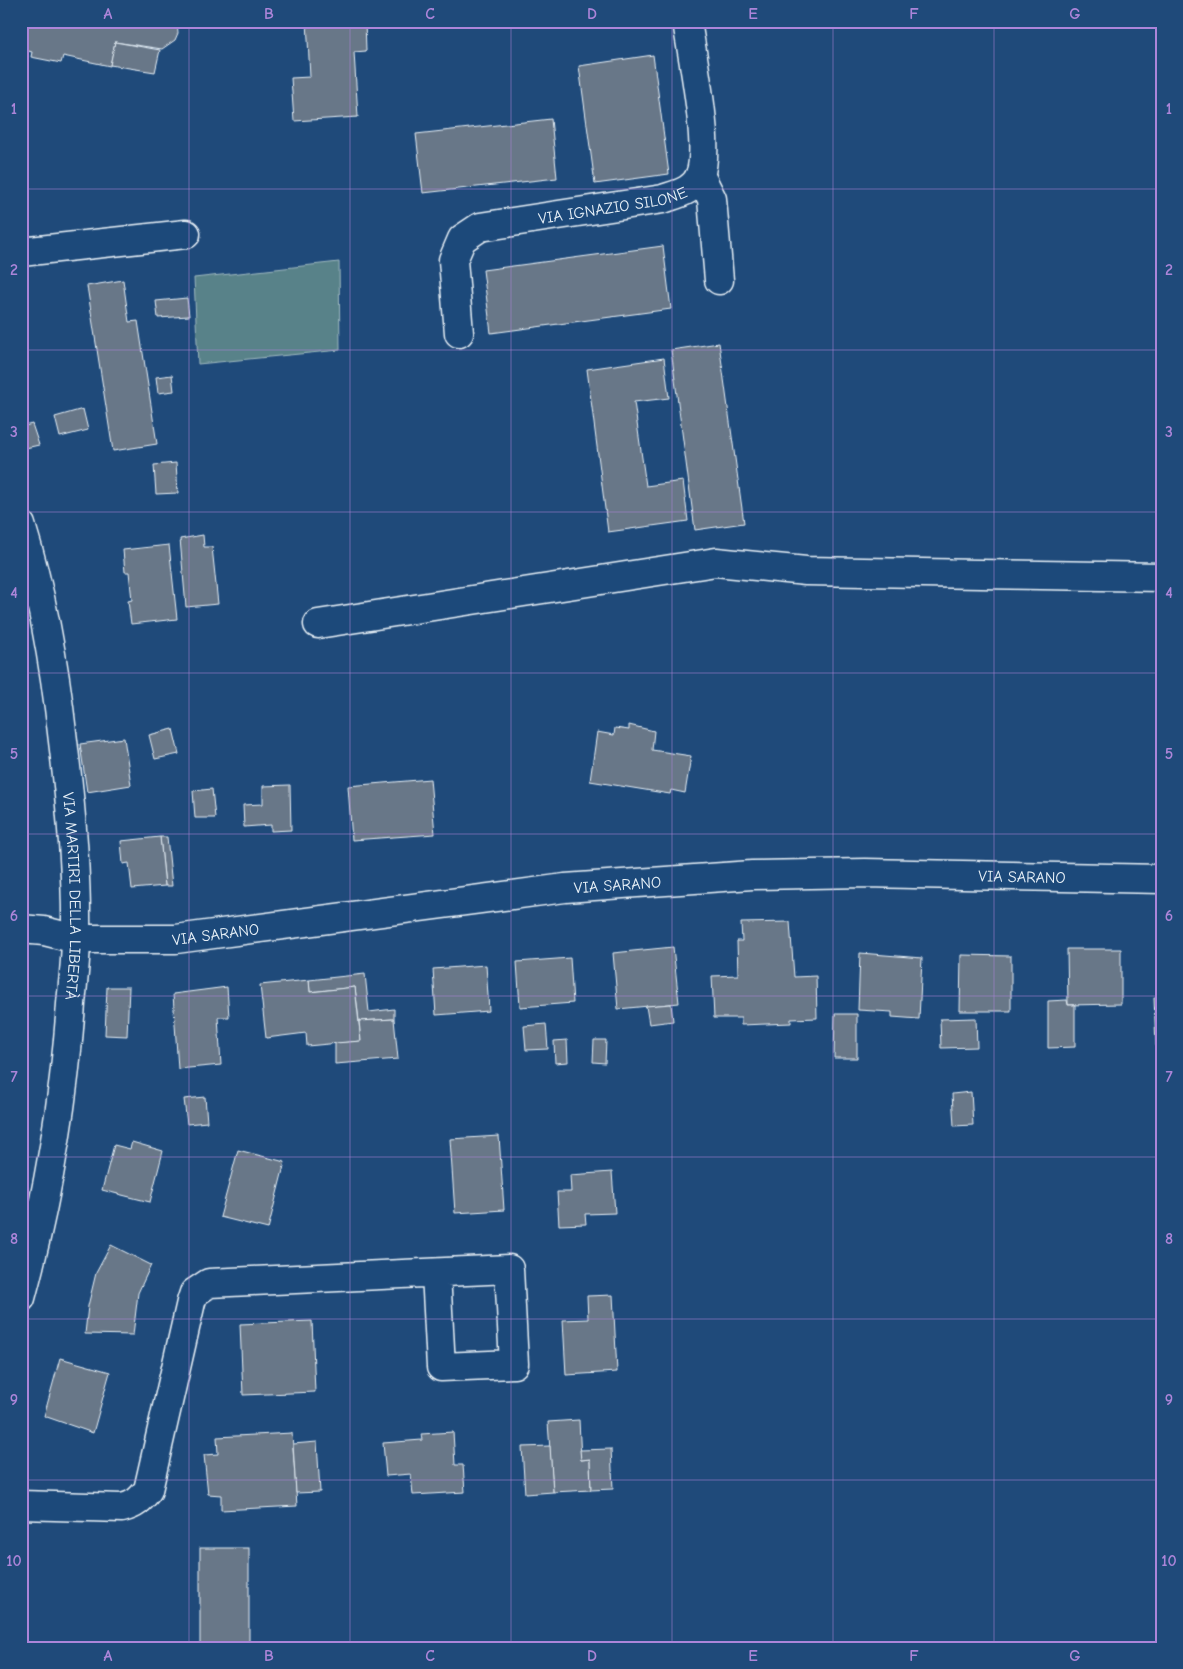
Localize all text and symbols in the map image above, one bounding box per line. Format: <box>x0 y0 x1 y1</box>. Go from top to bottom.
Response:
text: A <box>104 5 113 23</box>
text: B <box>264 5 274 23</box>
text: C <box>425 5 435 23</box>
text: D <box>587 5 597 23</box>
text: E <box>748 5 758 23</box>
text: F <box>909 5 919 23</box>
text: G <box>1069 5 1081 23</box>
text: 1 <box>11 100 17 118</box>
text: 1 <box>1166 100 1172 118</box>
street label: VIA IGNAZIO SILONE <box>537 183 690 228</box>
text: 2 <box>10 261 18 279</box>
text: 2 <box>1165 261 1173 279</box>
text: 3 <box>10 423 18 441</box>
text: 3 <box>1165 423 1173 441</box>
text: 4 <box>10 584 18 602</box>
text: 4 <box>1165 584 1173 602</box>
text: 5 <box>10 745 18 763</box>
text: 5 <box>1165 745 1173 763</box>
street label: VIA MARTIRI DELLA LIBERTÀ <box>59 791 84 1001</box>
street label: VIA SARANO <box>978 867 1066 887</box>
street label: VIA SARANO <box>573 873 662 897</box>
text: 6 <box>10 907 18 925</box>
text: 6 <box>1165 907 1173 925</box>
street label: VIA SARANO <box>171 920 260 949</box>
text: 7 <box>10 1068 18 1086</box>
text: 7 <box>1165 1068 1173 1086</box>
text: 8 <box>10 1230 18 1248</box>
text: 8 <box>1165 1230 1173 1248</box>
text: 9 <box>10 1391 18 1409</box>
text: 9 <box>1165 1391 1173 1409</box>
text: 10 <box>6 1552 22 1570</box>
text: 10 <box>1161 1552 1177 1570</box>
text: A <box>104 1647 113 1665</box>
text: B <box>264 1647 274 1665</box>
text: C <box>425 1647 435 1665</box>
text: D <box>587 1647 597 1665</box>
text: E <box>748 1647 758 1665</box>
text: F <box>909 1647 919 1665</box>
text: G <box>1069 1647 1081 1665</box>

